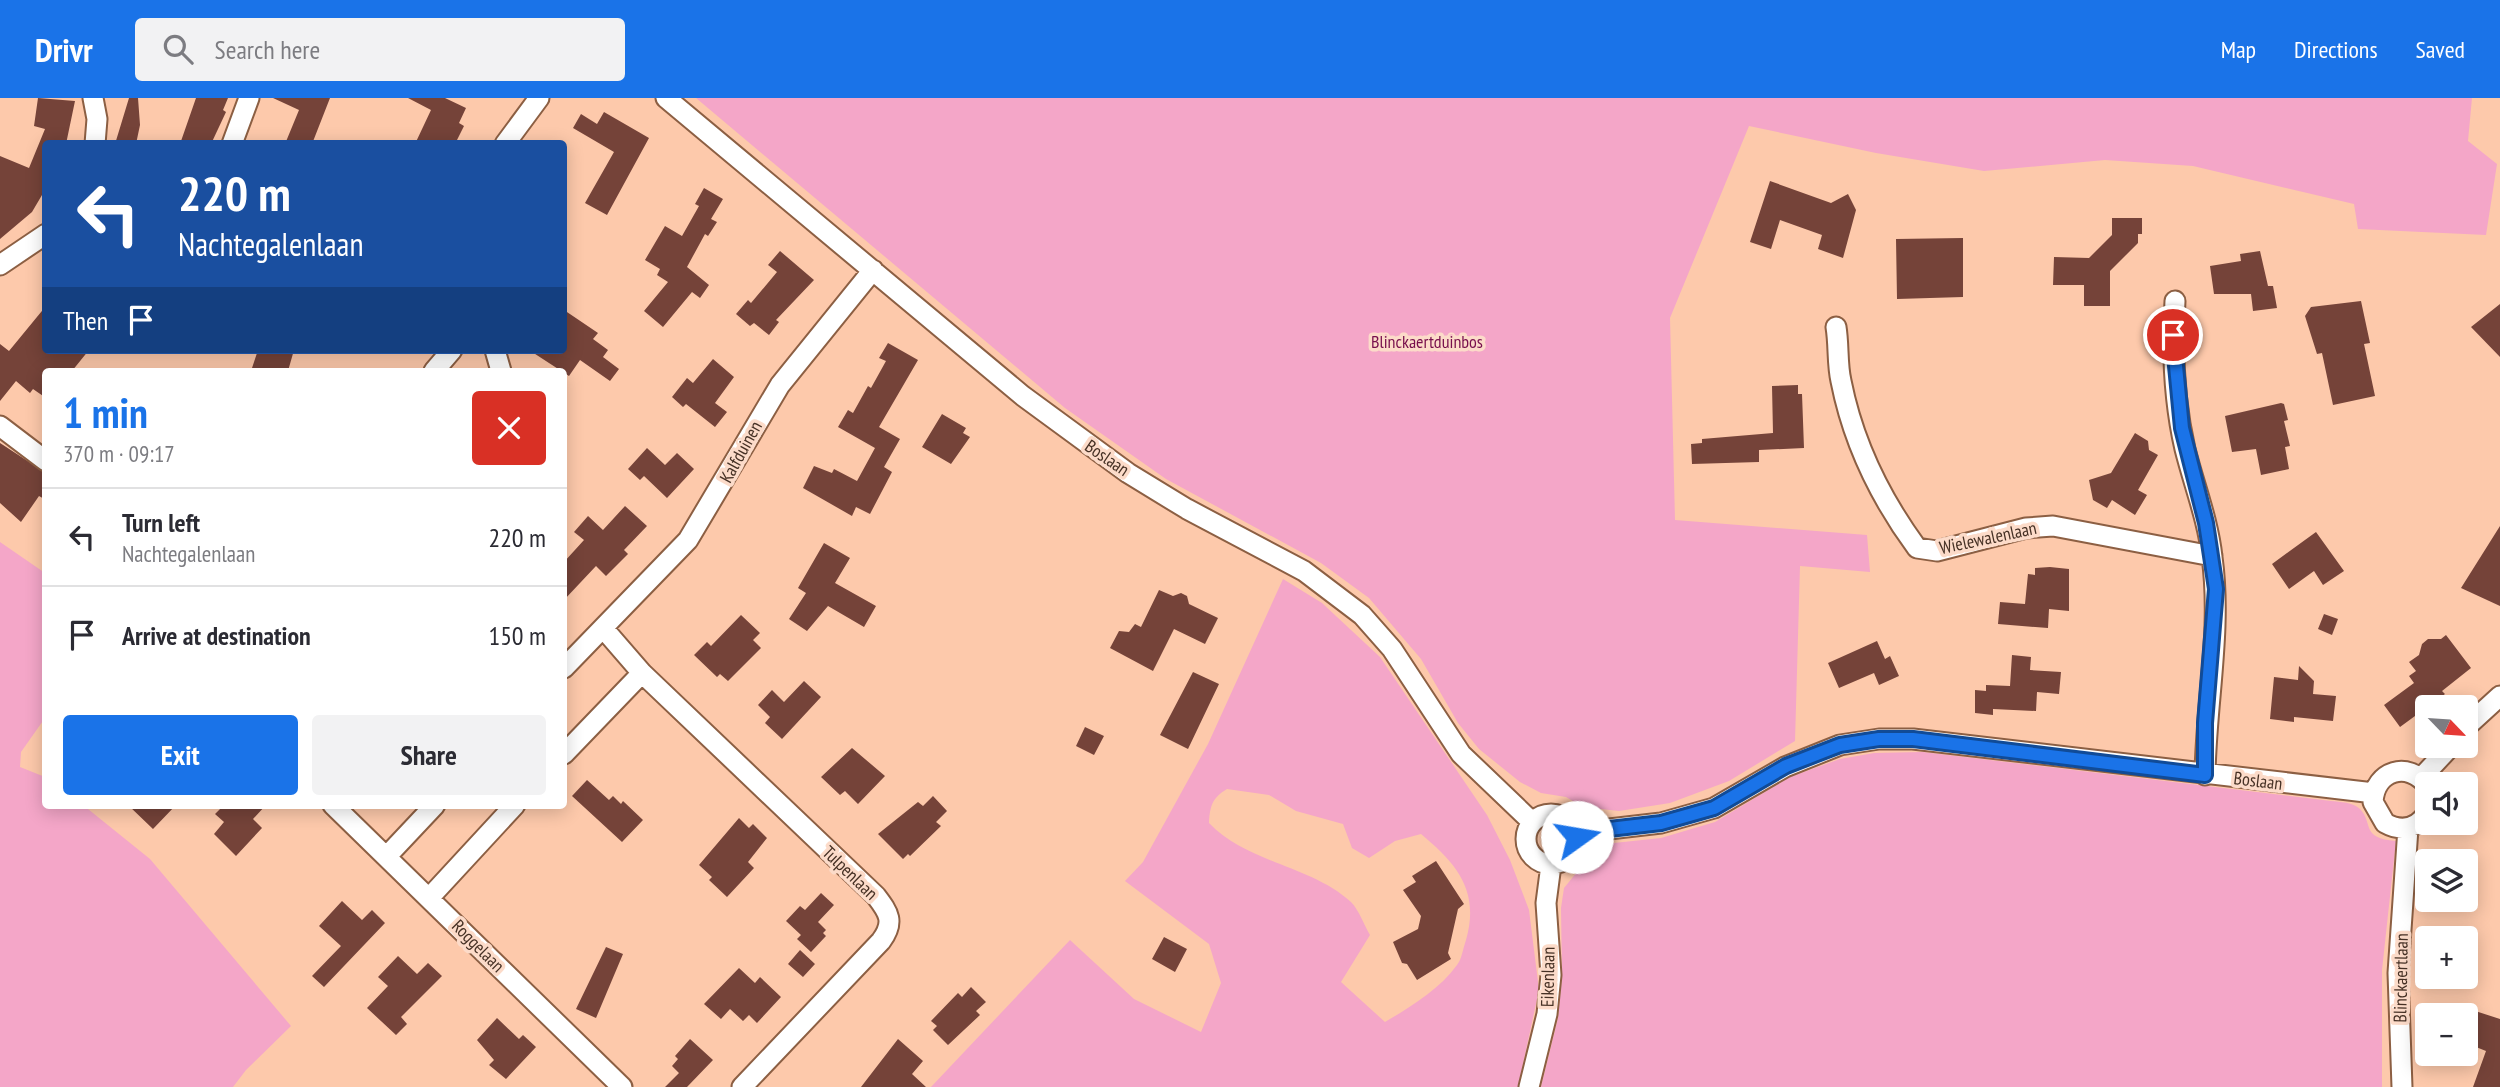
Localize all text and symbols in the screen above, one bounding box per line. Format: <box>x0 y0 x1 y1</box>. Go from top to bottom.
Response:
search box <box>135 18 625 81</box>
text: Drivr <box>35 28 93 71</box>
icon: search <box>159 30 197 68</box>
text: Search here <box>215 33 320 66</box>
text: Map <box>2221 34 2256 65</box>
text: Directions <box>2294 34 2378 65</box>
text: Saved <box>2416 34 2465 65</box>
text: 220 m <box>178 161 291 225</box>
icon: left <box>63 168 154 259</box>
text: Nachtegalenlaan <box>178 223 363 265</box>
icon: arrive <box>122 301 160 339</box>
text: Then <box>63 304 108 337</box>
pin <box>2143 305 2203 365</box>
icon: arrive <box>2154 316 2192 354</box>
park label: Blinckaertduinbos <box>1371 330 1483 353</box>
text: 1 min <box>63 385 148 440</box>
button: close <box>472 391 546 465</box>
street label: Kalfduinen <box>714 417 767 487</box>
street label: Boslaan <box>1081 434 1134 481</box>
text: 370 m · 09:17 <box>63 439 175 468</box>
text: Turn left <box>122 506 200 539</box>
street label: Wielewalenlaan <box>1937 516 2039 559</box>
icon: left <box>63 518 101 556</box>
text: 220 m <box>488 521 546 554</box>
text: Nachtegalenlaan <box>122 539 255 568</box>
icon: arrive <box>63 616 101 654</box>
text: Arrive at destination <box>122 619 311 652</box>
text: 150 m <box>488 619 546 652</box>
north arrow <box>2415 695 2478 758</box>
map controls <box>2415 695 2478 1066</box>
button: Exit <box>63 715 298 795</box>
button: Share <box>312 715 546 795</box>
street label: Boslaan <box>2232 766 2284 795</box>
button: sound <box>2415 772 2478 835</box>
position arrow <box>1540 800 1614 874</box>
street label: Tulpenlaan <box>818 841 883 905</box>
button: layers <box>2415 849 2478 912</box>
street label: Roggelaan <box>447 914 510 977</box>
button: + <box>2415 926 2478 989</box>
street label: Blinckaertlaan <box>2388 933 2413 1023</box>
street label: Eikenlaan <box>1535 947 1560 1007</box>
button: − <box>2415 1003 2478 1066</box>

